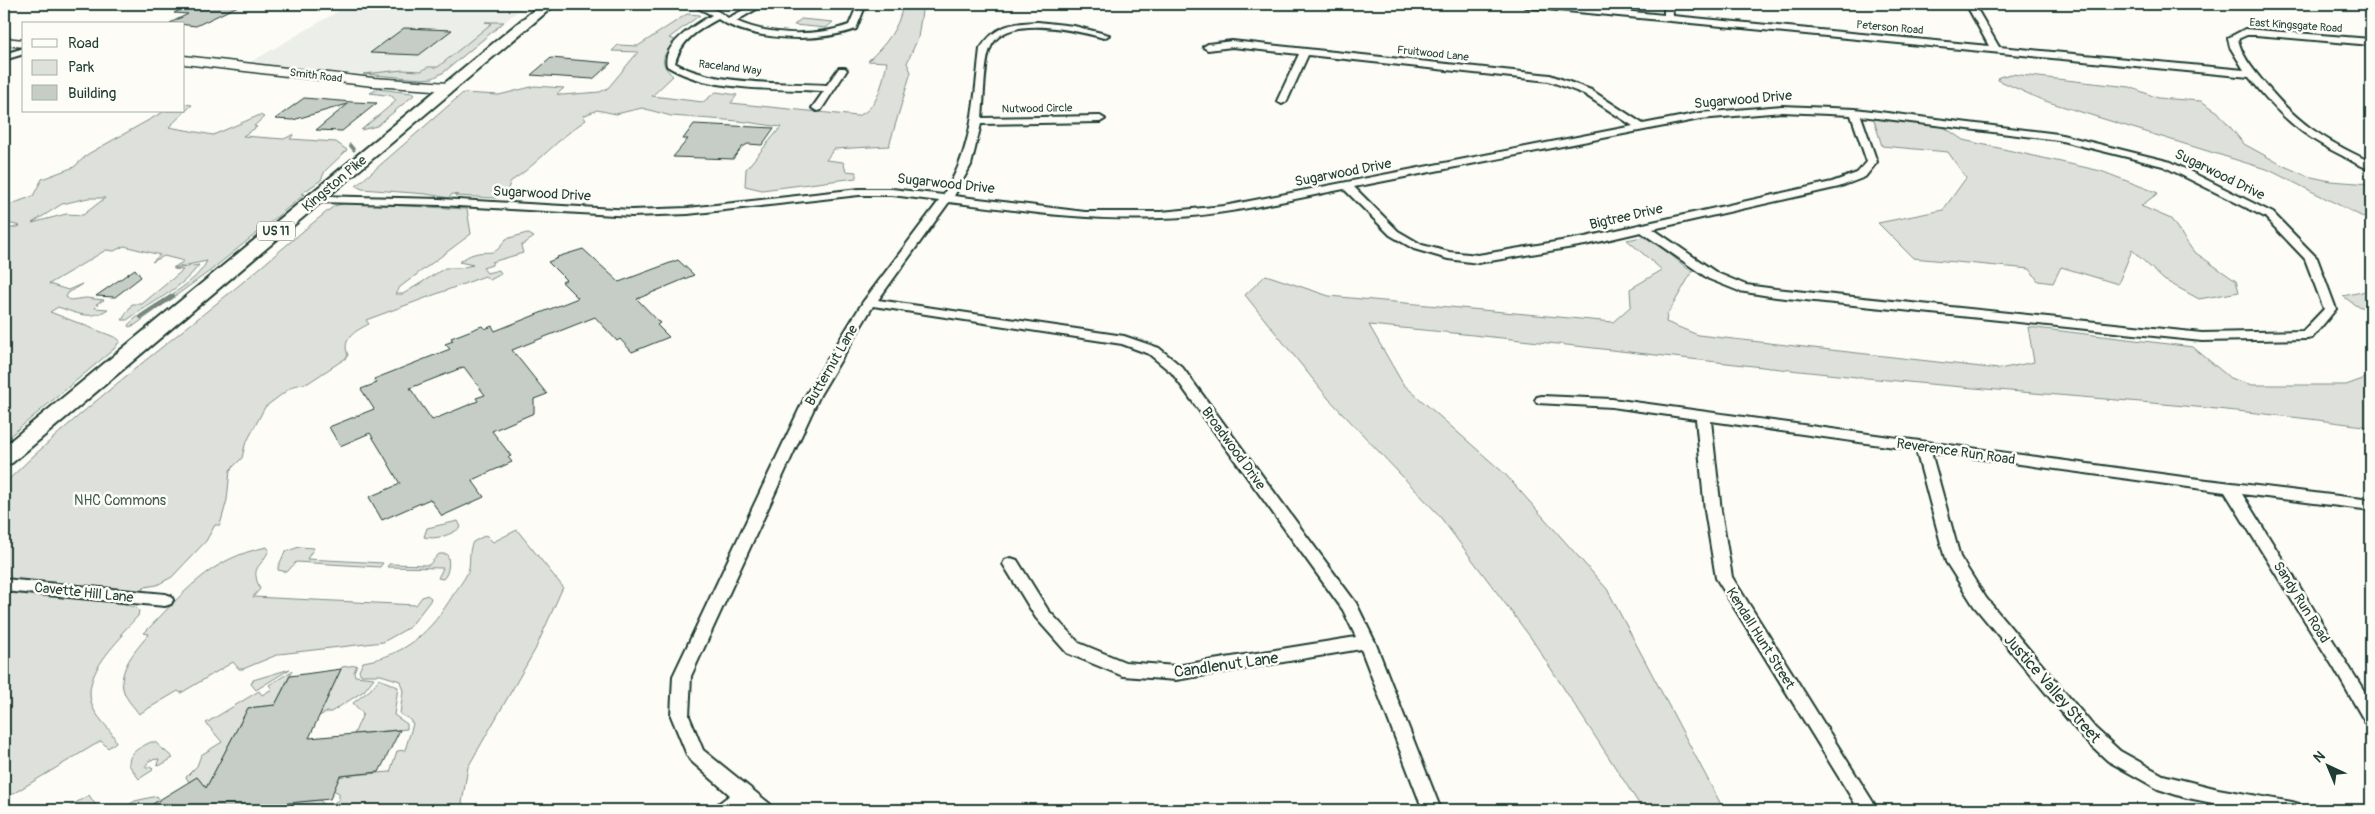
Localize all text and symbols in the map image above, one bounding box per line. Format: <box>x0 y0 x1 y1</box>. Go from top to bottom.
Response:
street label: East Kingsgate Road <box>2249 16 2343 35</box>
street label: Peterson Road <box>1856 18 1924 37</box>
legend <box>22 22 185 112</box>
text: Road <box>68 34 99 53</box>
street label: Fruitwood Lane <box>1396 43 1470 64</box>
street label: Raceland Way <box>698 57 762 78</box>
text: Park <box>68 58 95 77</box>
street label: Smith Road <box>289 66 343 85</box>
text: Building <box>68 84 116 103</box>
street label: Sugarwood Drive <box>1693 87 1793 112</box>
street label: Nutwood Circle <box>1002 101 1073 116</box>
street label: Sugarwood Drive <box>2172 145 2268 204</box>
street label: Kingston Pike <box>299 151 370 215</box>
street label: Sugarwood Drive <box>1293 155 1393 190</box>
street label: Sugarwood Drive <box>896 170 996 197</box>
street label: Sugarwood Drive <box>493 182 591 205</box>
street label: Bigtree Drive <box>1588 200 1664 233</box>
road number: US 11 <box>257 222 295 240</box>
street label: Butternut Lane <box>801 322 861 409</box>
street label: Broadwood Drive <box>1198 404 1269 493</box>
street label: Reverence Run Road <box>1896 435 2016 468</box>
park label: NHC Commons <box>74 492 167 509</box>
street label: Sandy Run Road <box>2270 558 2334 646</box>
street label: Cavette Hill Lane <box>34 579 134 606</box>
street label: Kendall Hunt Street <box>1723 584 1799 692</box>
street label: Justice Valley Street <box>1999 630 2105 748</box>
street label: Candlenut Lane <box>1173 648 1280 682</box>
north arrow <box>2302 742 2352 792</box>
text: N <box>2310 748 2329 766</box>

